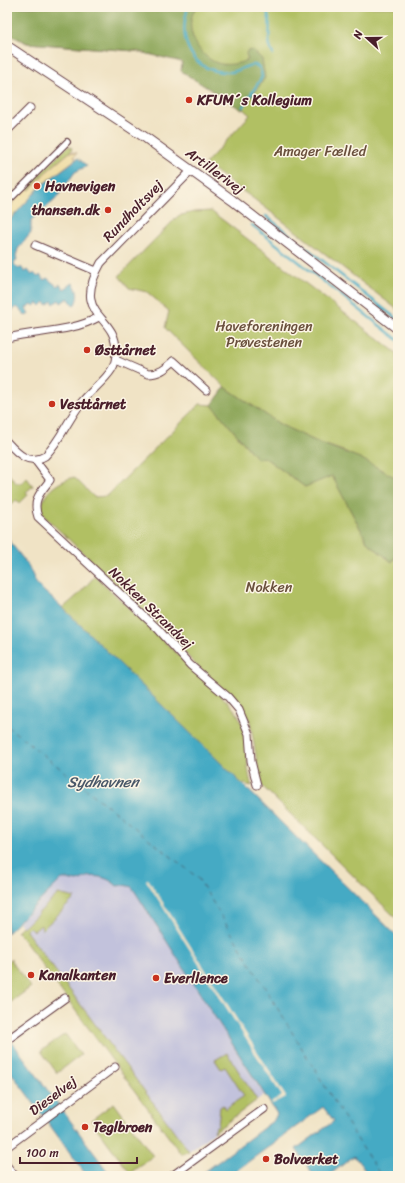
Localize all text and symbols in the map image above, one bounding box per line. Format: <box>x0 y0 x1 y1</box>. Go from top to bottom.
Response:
north arrow <box>347 18 387 58</box>
text: N <box>348 27 369 42</box>
place label: KFUM´s Kollegium <box>196 88 312 113</box>
marker: KFUM´s Kollegium <box>184 95 194 105</box>
park label: Amager Fælled <box>273 139 368 164</box>
street label: Artillerivej <box>179 140 250 201</box>
place label: Havnevigen <box>44 174 116 199</box>
street label: Rundholtsvej <box>97 174 170 248</box>
marker: Havnevigen <box>32 181 42 191</box>
place label: thansen.dk <box>32 198 101 223</box>
marker: thansen.dk <box>103 205 113 215</box>
park label: Haveforeningen Prøvestenen <box>216 314 313 355</box>
place label: Østtårnet <box>94 338 157 363</box>
marker: Østtårnet <box>82 345 92 355</box>
place label: Vesttårnet <box>60 392 127 417</box>
marker: Vesttårnet <box>47 399 57 409</box>
street label: Nokken Strandvej <box>103 561 200 656</box>
park label: Nokken <box>246 575 293 600</box>
water label: Sydhavnen <box>67 769 141 795</box>
place label: Kanalkanten <box>38 963 116 988</box>
place label: Everllence <box>164 966 228 991</box>
marker: Kanalkanten <box>26 970 36 980</box>
marker: Everllence <box>151 973 161 983</box>
street label: Dieselvej <box>24 1069 83 1122</box>
place label: Teglbroen <box>93 1115 153 1140</box>
marker: Teglbroen <box>80 1122 90 1132</box>
scale bar <box>20 1139 137 1165</box>
text: 100 m <box>26 1142 59 1164</box>
place label: Bolværket <box>274 1147 339 1172</box>
marker: Bolværket <box>261 1154 271 1164</box>

